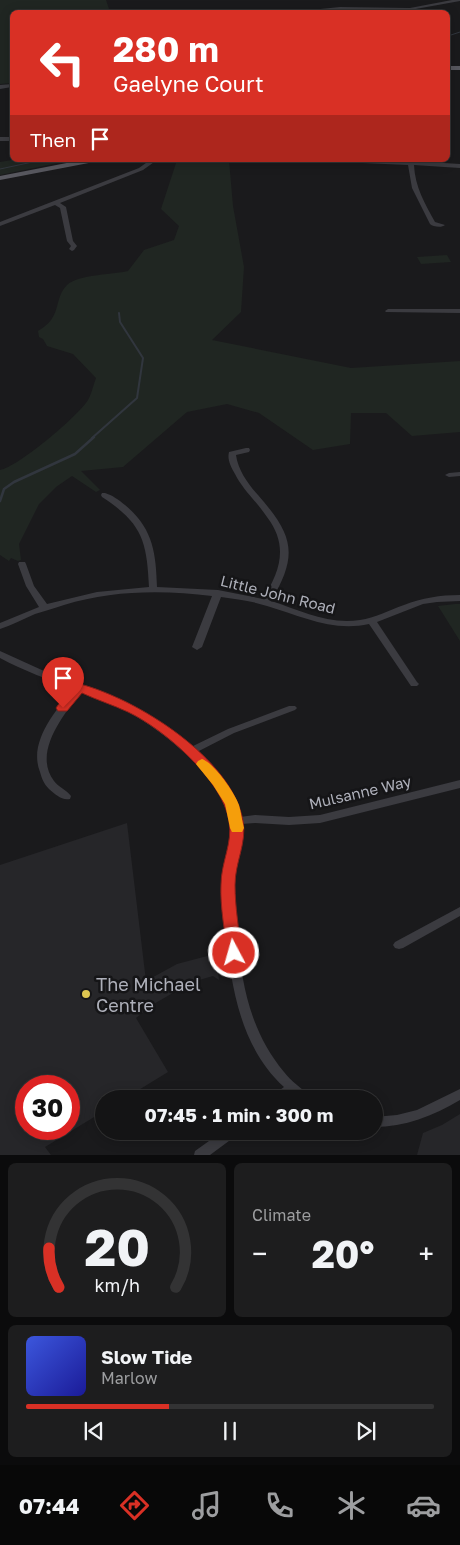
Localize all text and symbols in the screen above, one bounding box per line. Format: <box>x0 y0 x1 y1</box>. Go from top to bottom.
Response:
text: 280 m <box>113 28 219 70</box>
icon: left <box>30 30 95 95</box>
text: Gaelyne Court <box>113 70 264 97</box>
icon: arrive <box>86 125 114 153</box>
text: Then <box>30 128 76 151</box>
street label: Little John Road <box>219 571 337 617</box>
pin <box>42 657 84 708</box>
icon: arrive <box>49 664 77 692</box>
street label: Mulsanne Way <box>307 771 414 813</box>
position arrow <box>207 926 259 978</box>
place label: The Michael Centre <box>96 973 201 1016</box>
marker: The Michael Centre <box>80 988 92 1000</box>
speed limit sign: 30 <box>15 1075 80 1140</box>
text: 07:45 · 1 min · 300 m <box>145 1103 333 1126</box>
text: Climate <box>252 1205 311 1225</box>
text: 20 <box>84 1215 150 1277</box>
text: 20° <box>312 1231 374 1276</box>
text: − <box>252 1237 267 1270</box>
text: + <box>419 1237 434 1270</box>
text: km/h <box>94 1274 140 1296</box>
text: Slow Tide <box>101 1345 192 1368</box>
text: Marlow <box>101 1368 157 1388</box>
icon: previous <box>80 1417 108 1445</box>
icon: pause <box>216 1417 244 1445</box>
icon: next <box>352 1417 380 1445</box>
icon: directions <box>117 1488 152 1523</box>
icon: music <box>189 1488 224 1523</box>
icon: phone <box>262 1488 297 1523</box>
icon: climate <box>334 1488 369 1523</box>
icon: car <box>406 1488 441 1523</box>
text: 07:44 <box>19 1492 80 1519</box>

